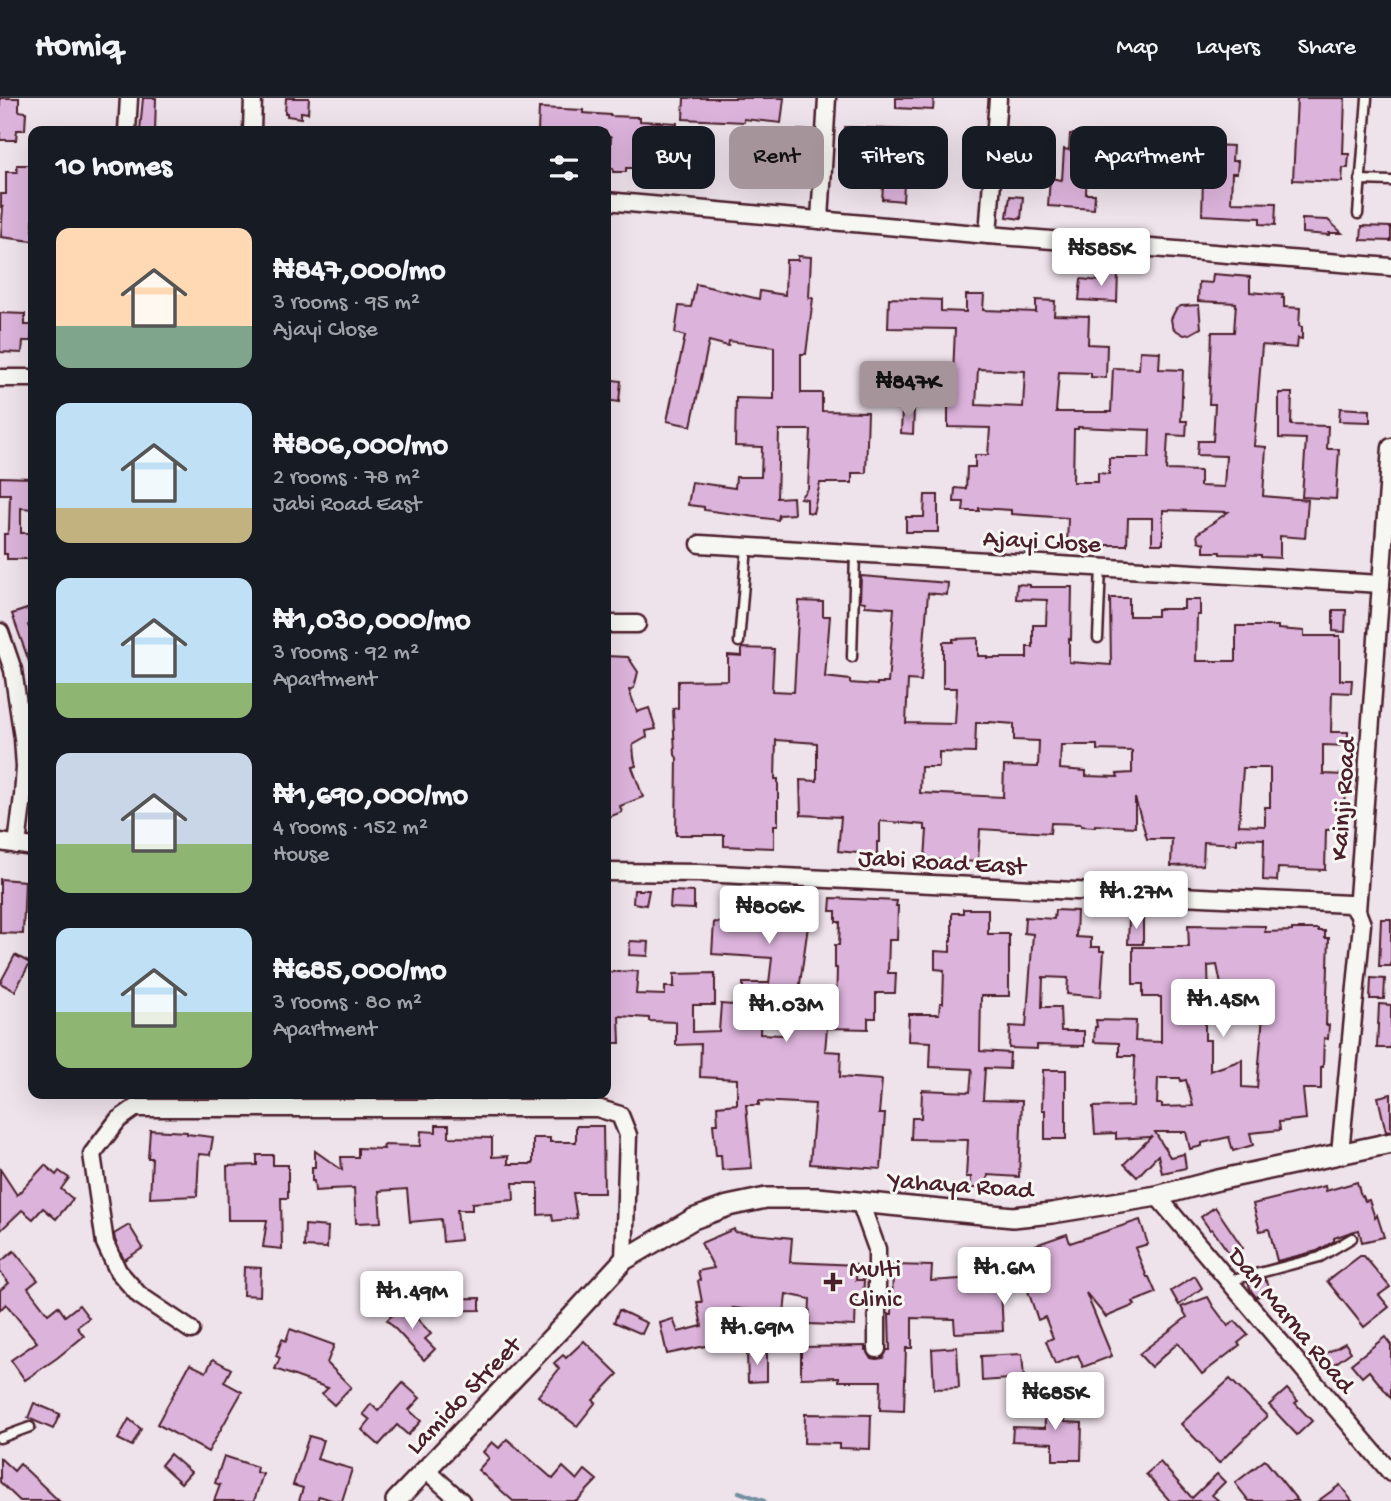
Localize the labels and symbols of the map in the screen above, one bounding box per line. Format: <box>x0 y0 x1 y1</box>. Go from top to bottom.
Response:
pin: ₦585K <box>1052 228 1150 288</box>
pin: ₦847K <box>859 362 957 421</box>
street label: Ajayi Close <box>982 525 1102 562</box>
street label: Kainji Road <box>1326 735 1365 862</box>
street label: Jabi Road East <box>857 845 1029 884</box>
pin: ₦1.27M <box>1079 872 1193 931</box>
pin: ₦806K <box>720 886 818 946</box>
pin: ₦1.45M <box>1166 979 1280 1039</box>
pin: ₦1.03M <box>729 984 843 1044</box>
street label: Yahaya Road <box>885 1167 1036 1208</box>
street label: Dan Marna Road <box>1218 1241 1361 1403</box>
pin: ₦1.6M <box>955 1248 1053 1307</box>
place label: Multi Clinic <box>849 1256 902 1317</box>
pin: ₦1.49M <box>355 1272 469 1331</box>
marker: Multi Clinic <box>823 1272 843 1292</box>
pin: ₦1.69M <box>700 1308 814 1367</box>
street label: Lamido Street <box>401 1330 531 1463</box>
pin: ₦685K <box>1006 1372 1104 1432</box>

